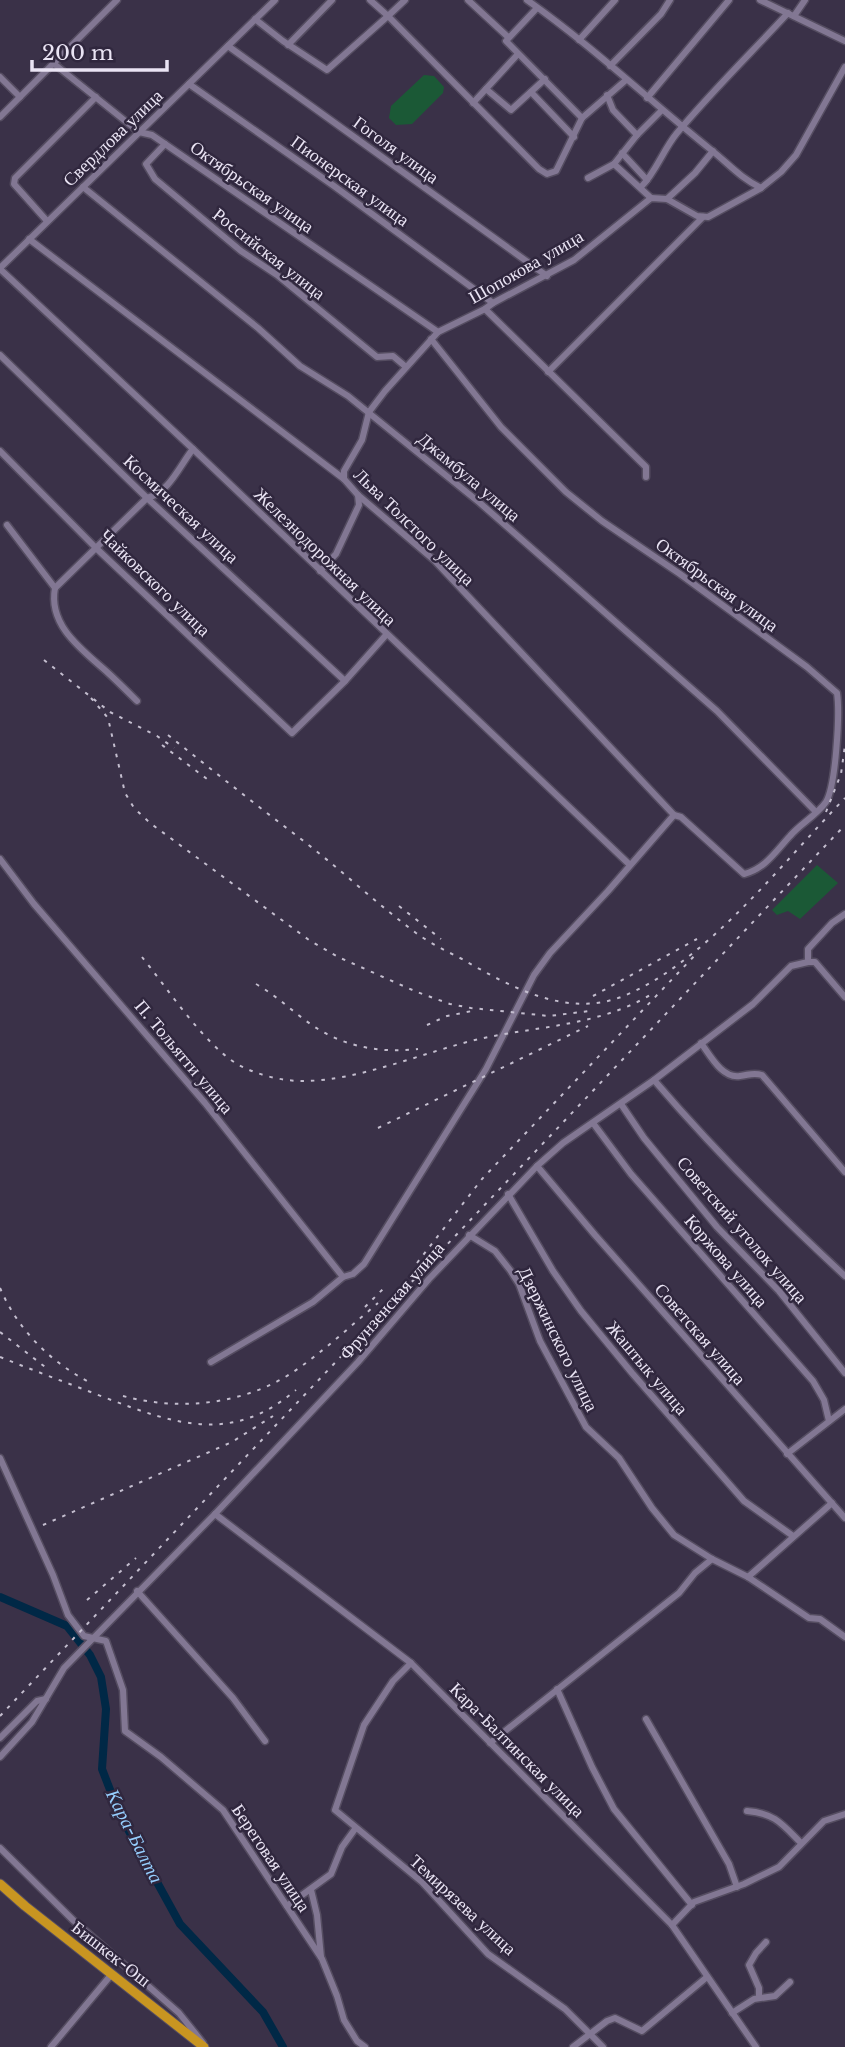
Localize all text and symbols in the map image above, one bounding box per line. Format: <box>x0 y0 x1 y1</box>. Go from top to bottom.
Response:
scale bar <box>32 28 166 72</box>
text: 200 m <box>42 40 114 66</box>
street label: Свердлова улица <box>59 85 167 191</box>
street label: Гоголя улица <box>349 112 443 188</box>
street label: Пионерская улица <box>287 131 413 231</box>
street label: Октябрьская улица <box>186 136 318 238</box>
street label: Российская улица <box>208 203 330 305</box>
street label: Шопокова улица <box>465 225 587 309</box>
street label: Джамбула улица <box>413 428 525 526</box>
street label: Космическая улица <box>119 450 243 568</box>
street label: Льва Толстого улица <box>349 464 479 590</box>
street label: Железнодорожная улица <box>249 483 401 631</box>
street label: Чайковского улица <box>95 525 215 641</box>
street label: Октябрьская улица <box>651 533 783 637</box>
street label: П. Тольятти улица <box>130 996 238 1118</box>
street label: Советский уголок улица <box>672 1152 812 1308</box>
street label: Коржова улица <box>680 1210 772 1312</box>
street label: Фрунзенская улица <box>335 1238 449 1364</box>
street label: Дзержинского улица <box>513 1263 603 1415</box>
street label: Советская улица <box>650 1279 750 1389</box>
street label: Жаштык улица <box>601 1317 693 1419</box>
street label: Кара-Балтинская улица <box>445 1678 589 1822</box>
water label: Кара-Балта <box>101 1784 168 1887</box>
street label: Береговая улица <box>227 1800 315 1916</box>
street label: Темирязева улица <box>405 1850 521 1960</box>
street label: Бишкек-Ош <box>67 1916 155 1992</box>

